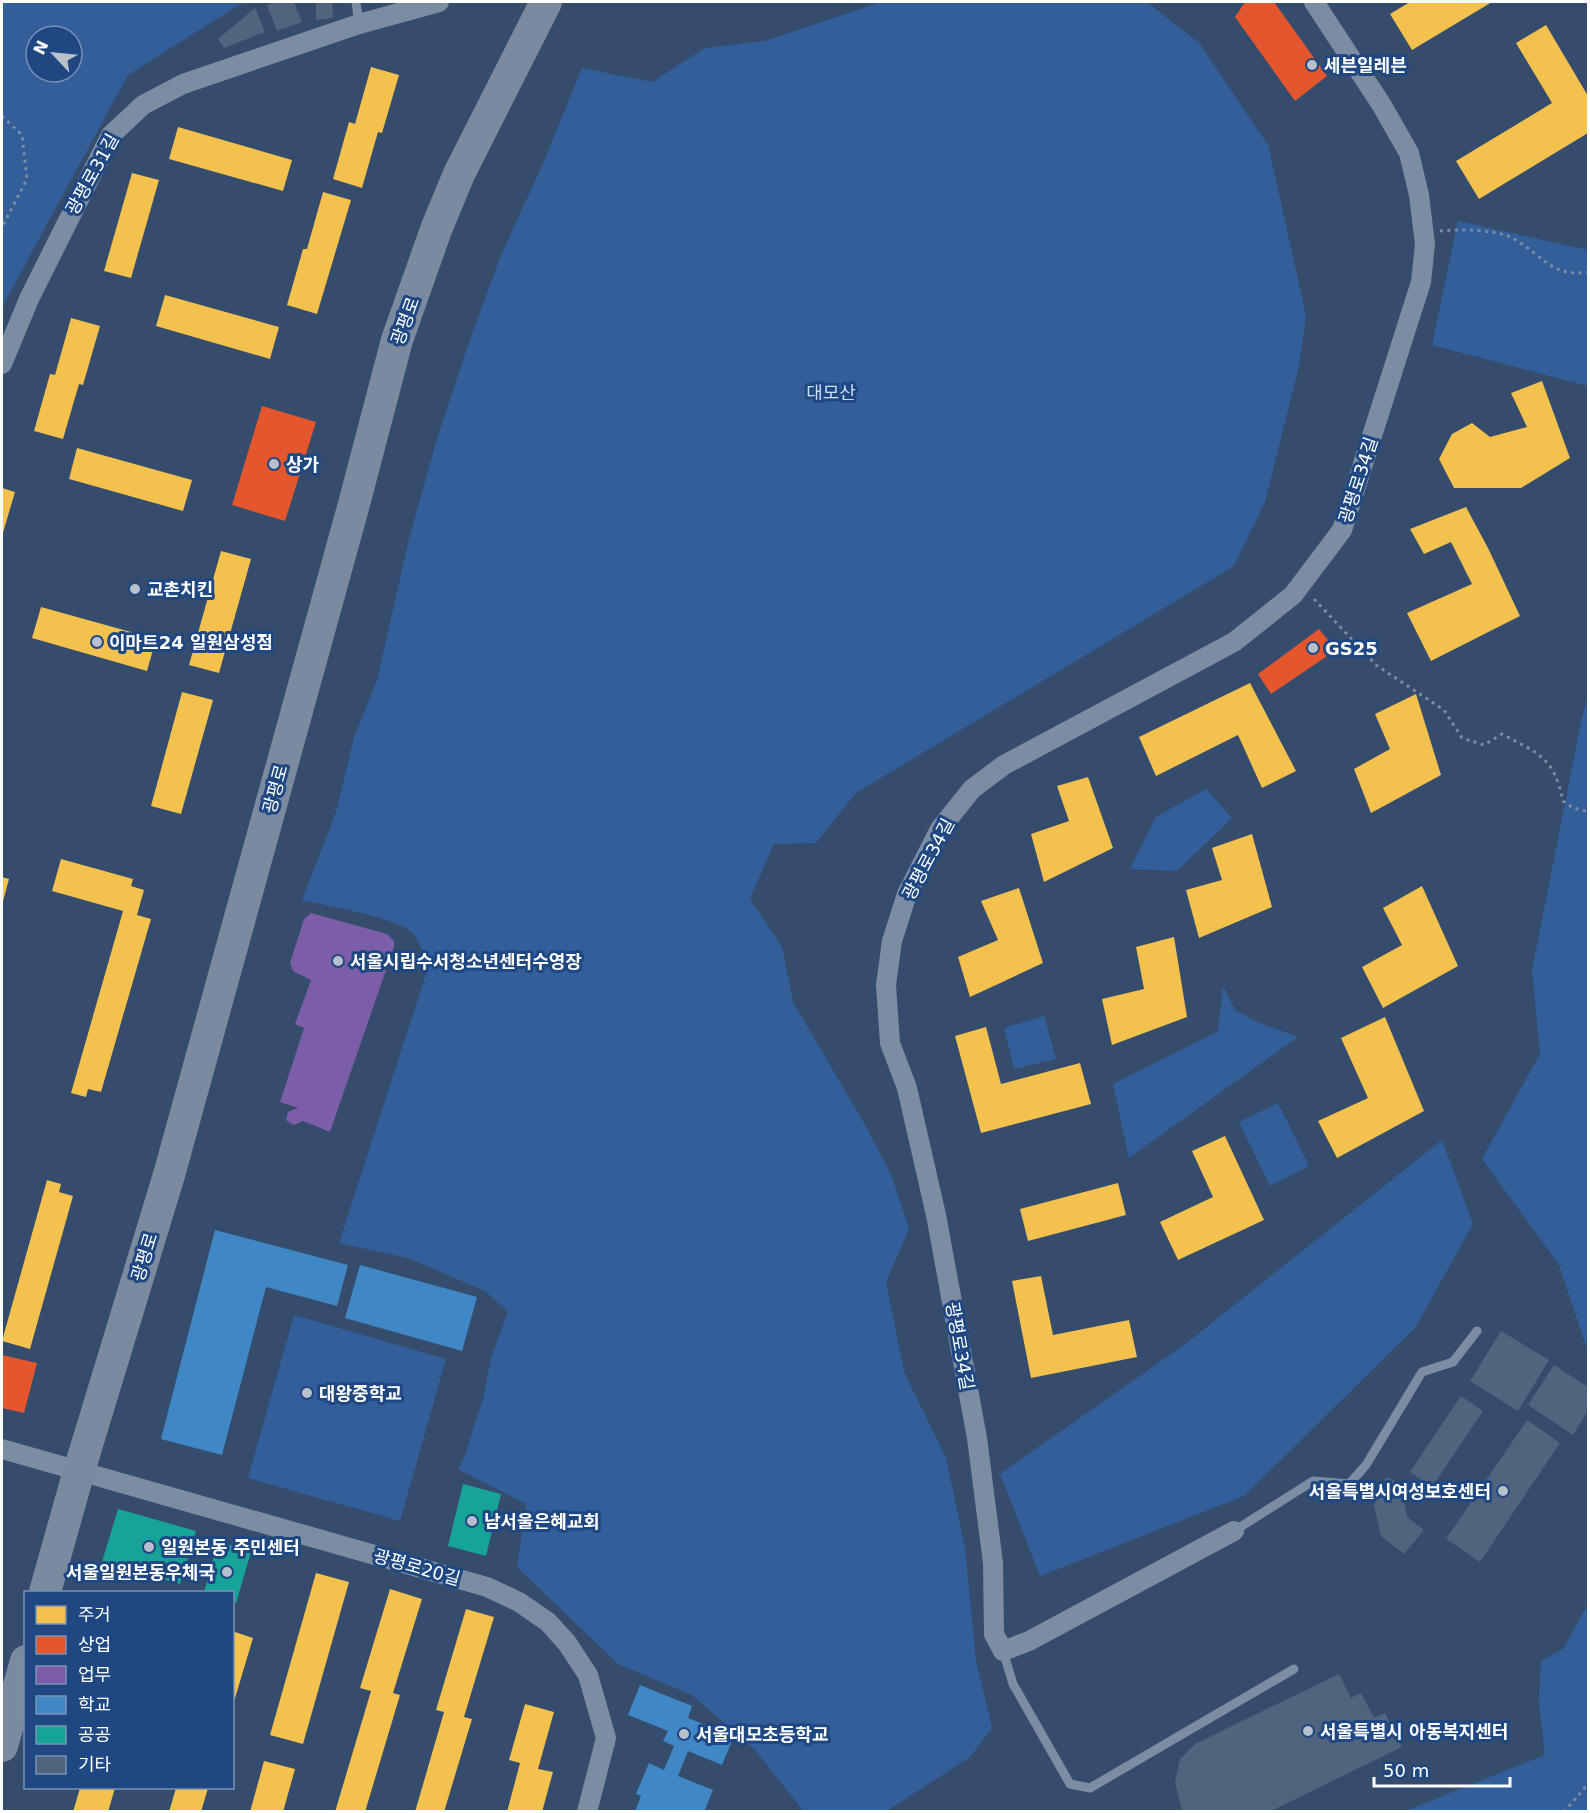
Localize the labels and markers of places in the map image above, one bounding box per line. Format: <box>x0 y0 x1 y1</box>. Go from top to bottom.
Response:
place label: 세븐일레븐 <box>1324 55 1407 76</box>
marker: 세븐일레븐 <box>1305 58 1319 72</box>
place label: 상가 <box>286 454 320 475</box>
marker: 상가 <box>267 457 281 471</box>
place label: 교촌치킨 <box>147 579 213 600</box>
marker: 교촌치킨 <box>128 582 142 596</box>
place label: 이마트24 일원삼성점 <box>109 632 273 653</box>
marker: 이마트24 일원삼성점 <box>90 635 104 649</box>
place label: GS25 <box>1325 638 1378 659</box>
marker: GS25 <box>1306 641 1320 655</box>
place label: 서울시립수서청소년센터수영장 <box>350 951 582 972</box>
marker: 서울시립수서청소년센터수영장 <box>331 954 345 968</box>
place label: 대왕중학교 <box>319 1383 402 1404</box>
marker: 대왕중학교 <box>300 1386 314 1400</box>
place label: 서울특별시여성보호센터 <box>1309 1481 1491 1502</box>
marker: 서울특별시여성보호센터 <box>1496 1484 1510 1498</box>
place label: 남서울은혜교회 <box>484 1511 600 1532</box>
marker: 남서울은혜교회 <box>465 1514 479 1528</box>
place label: 일원본동 주민센터 <box>161 1537 300 1558</box>
marker: 일원본동 주민센터 <box>142 1540 156 1554</box>
place label: 서울일원본동우체국 <box>66 1562 215 1583</box>
marker: 서울일원본동우체국 <box>220 1565 234 1579</box>
place label: 서울특별시 아동복지센터 <box>1320 1721 1508 1742</box>
place label: 서울대모초등학교 <box>696 1724 828 1745</box>
marker: 서울특별시 아동복지센터 <box>1301 1724 1315 1738</box>
marker: 서울대모초등학교 <box>677 1727 691 1741</box>

